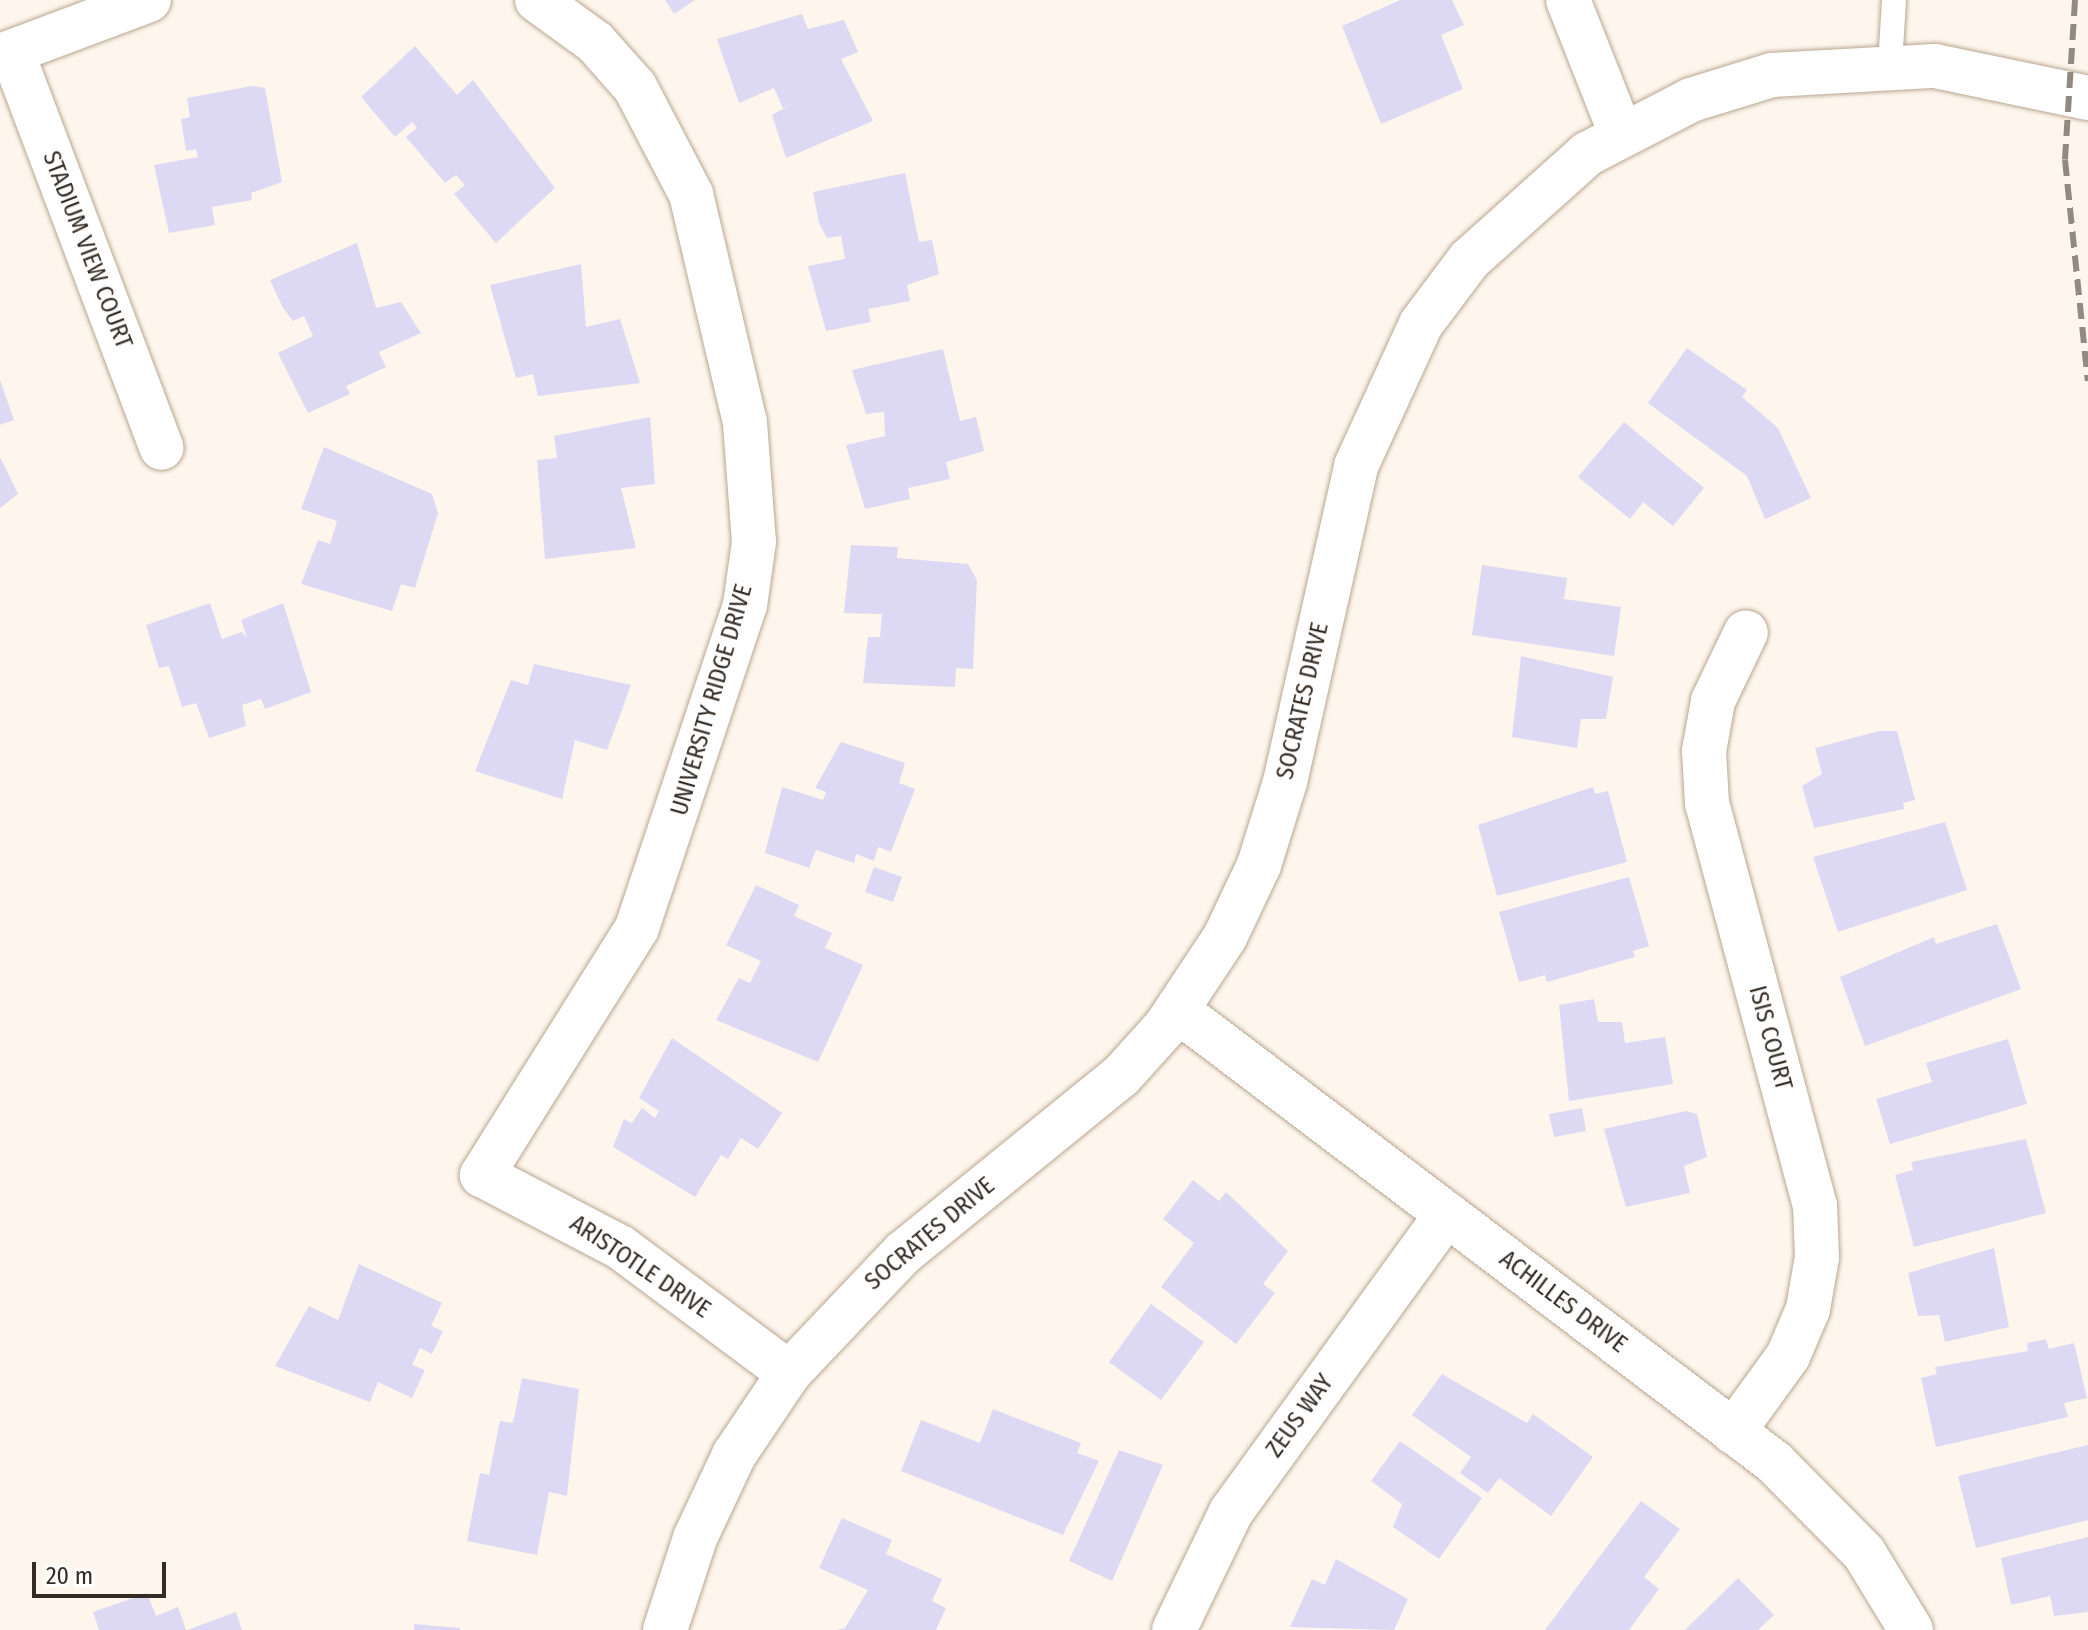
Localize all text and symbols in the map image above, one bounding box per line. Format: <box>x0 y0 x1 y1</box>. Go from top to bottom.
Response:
street label: STADIUM VIEW COURT <box>36 147 138 353</box>
street label: UNIVERSITY RIDGE DRIVE <box>665 581 759 819</box>
street label: SOCRATES DRIVE <box>1271 620 1335 782</box>
street label: ISIS COURT <box>1742 983 1798 1093</box>
street label: SOCRATES DRIVE <box>859 1172 1001 1296</box>
street label: ARISTOTLE DRIVE <box>564 1209 716 1325</box>
street label: ACHILLES DRIVE <box>1494 1245 1632 1359</box>
street label: ZEUS WAY <box>1260 1369 1340 1463</box>
scale bar <box>36 1546 170 1596</box>
text: 20 m <box>46 1562 93 1590</box>

